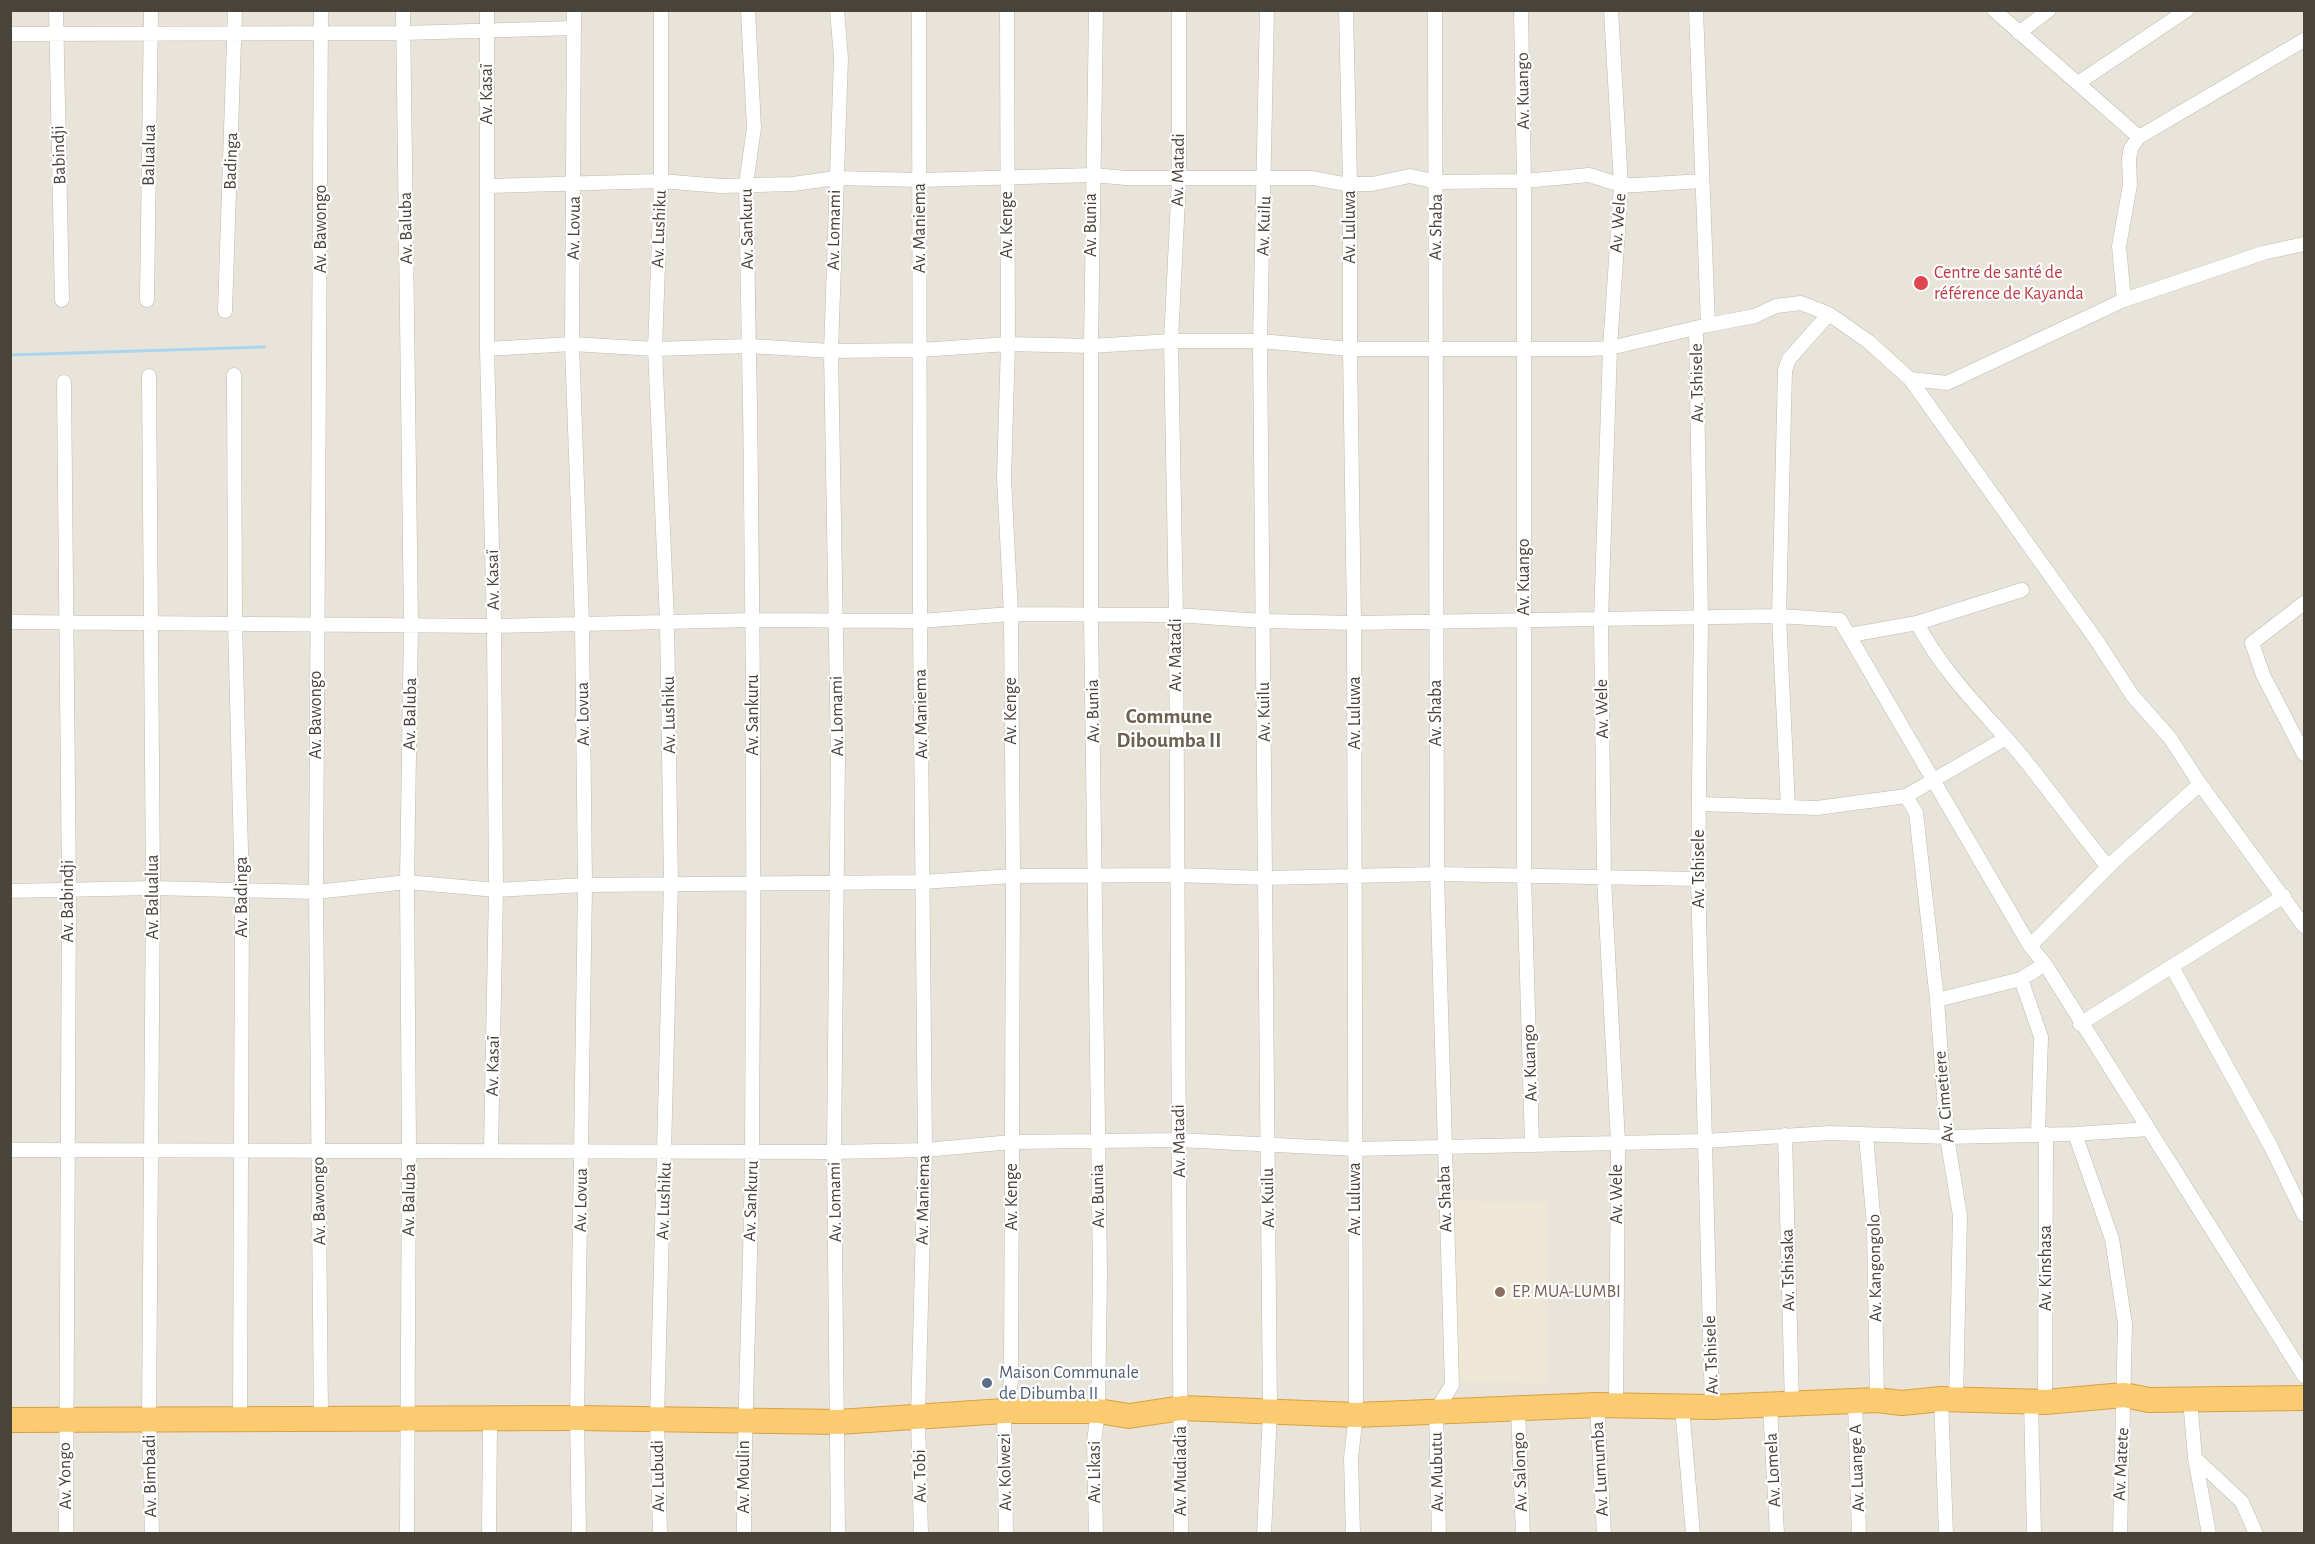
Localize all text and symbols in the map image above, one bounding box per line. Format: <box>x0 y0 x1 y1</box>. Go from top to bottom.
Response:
street label: Av. Kuango <box>1512 52 1534 130</box>
street label: Av. Kasaï <box>476 64 498 124</box>
street label: Balualua <box>138 124 160 186</box>
street label: Babindji <box>47 125 71 185</box>
street label: Badinga <box>219 132 243 190</box>
street label: Av. Matadi <box>1167 133 1189 207</box>
street label: Av. Maniema <box>909 183 931 273</box>
street label: Av. Bawongo <box>310 185 332 273</box>
street label: Av. Sankuru <box>735 188 759 270</box>
street label: Av. Lomami <box>822 189 846 271</box>
street label: Av. Lushiku <box>647 190 671 268</box>
street label: Av. Luluwa <box>1339 190 1361 264</box>
street label: Av. Baluba <box>395 191 417 265</box>
street label: Av. Kenge <box>996 191 1018 259</box>
street label: Av. Wele <box>1605 192 1631 254</box>
street label: Av. Bunia <box>1080 193 1102 257</box>
street label: Av. Shaba <box>1425 193 1447 261</box>
street label: Av. Lovua <box>563 196 585 260</box>
street label: Av. Kuilu <box>1252 196 1276 256</box>
place label: Centre de santé de référence de Kayanda <box>1934 262 2084 304</box>
marker: Centre de santé de référence de Kayanda <box>1912 274 1930 292</box>
street label: Av. Tshisele <box>1686 343 1708 423</box>
street label: Av. Kuango <box>1513 538 1535 616</box>
street label: Av. Kasaï <box>482 549 504 611</box>
street label: Av. Matadi <box>1165 618 1187 692</box>
street label: Av. Maniema <box>909 669 933 759</box>
street label: Av. Bawongo <box>305 671 327 759</box>
street label: Av. Sankuru <box>742 674 764 756</box>
street label: Av. Lomami <box>825 675 849 757</box>
street label: Av. Lushiku <box>658 676 680 754</box>
street label: Av. Luluwa <box>1344 676 1366 750</box>
street label: Av. Baluba <box>399 677 421 751</box>
street label: Av. Kenge <box>1000 677 1022 745</box>
street label: Av. Bunia <box>1082 679 1104 743</box>
street label: Av. Shaba <box>1425 679 1447 747</box>
street label: Av. Wele <box>1591 679 1613 739</box>
street label: Av. Lovua <box>572 682 594 746</box>
street label: Av. Kuilu <box>1253 682 1275 742</box>
district label: Commune Diboumba II <box>1116 704 1222 754</box>
street label: Av. Tshisele <box>1688 829 1710 909</box>
street label: Av. Balualua <box>142 854 164 940</box>
street label: Av. Badinga <box>231 856 253 938</box>
street label: Av. Babindji <box>57 860 79 942</box>
street label: Av. Kuango <box>1518 1024 1542 1102</box>
street label: Av. Kasaï <box>482 1035 504 1097</box>
street label: Av. Cimetiere <box>1929 1050 1959 1144</box>
street label: Av. Matadi <box>1168 1104 1190 1178</box>
street label: Av. Maniema <box>911 1155 935 1245</box>
street label: Av. Bawongo <box>307 1156 331 1246</box>
street label: Av. Sankuru <box>739 1160 763 1242</box>
street label: Av. Lomami <box>823 1161 847 1243</box>
street label: Av. Lushiku <box>652 1162 676 1240</box>
street label: Av. Luluwa <box>1344 1162 1366 1236</box>
street label: Av. Baluba <box>398 1163 420 1237</box>
street label: Av. Kenge <box>1001 1163 1023 1231</box>
street label: Av. Bunia <box>1087 1164 1109 1228</box>
street label: Av. Wele <box>1606 1164 1628 1224</box>
street label: Av. Shaba <box>1433 1165 1457 1233</box>
street label: Av. Lovua <box>570 1168 592 1232</box>
street label: Av. Kuilu <box>1257 1168 1279 1228</box>
street label: Av. Kangongolo <box>1863 1214 1887 1322</box>
street label: Av. Kinshasa <box>2035 1225 2057 1311</box>
street label: Av. Tshisaka <box>1776 1228 1800 1312</box>
place label: EP. MUA-LUMBI <box>1512 1281 1621 1303</box>
marker: EP. MUA-LUMBI <box>1493 1285 1507 1299</box>
street label: Av. Tshisele <box>1699 1315 1723 1395</box>
place label: Maison Communale de Dibumba II <box>999 1362 1139 1404</box>
marker: Maison Communale de Dibumba II <box>980 1376 994 1390</box>
street label: Av. Lumumba <box>1587 1421 1613 1517</box>
street label: Av. Luange A <box>1845 1424 1869 1512</box>
street label: Av. Mudiadia <box>1170 1426 1192 1516</box>
street label: Av. Matete <box>2108 1427 2134 1501</box>
street label: Av. Mubutu <box>1426 1432 1448 1512</box>
street label: Av. Salongo <box>1508 1432 1532 1512</box>
street label: Av. Lomela <box>1760 1432 1786 1508</box>
street label: Av. Kolwezi <box>994 1433 1016 1511</box>
street label: Av. Bimbadi <box>138 1434 162 1518</box>
street label: Av. Lubudi <box>647 1440 669 1512</box>
street label: Av. Moulin <box>733 1440 755 1514</box>
street label: Av. Likasi <box>1084 1441 1106 1503</box>
street label: Av. Yongo <box>54 1442 76 1510</box>
street label: Av. Tobi <box>909 1449 931 1503</box>

